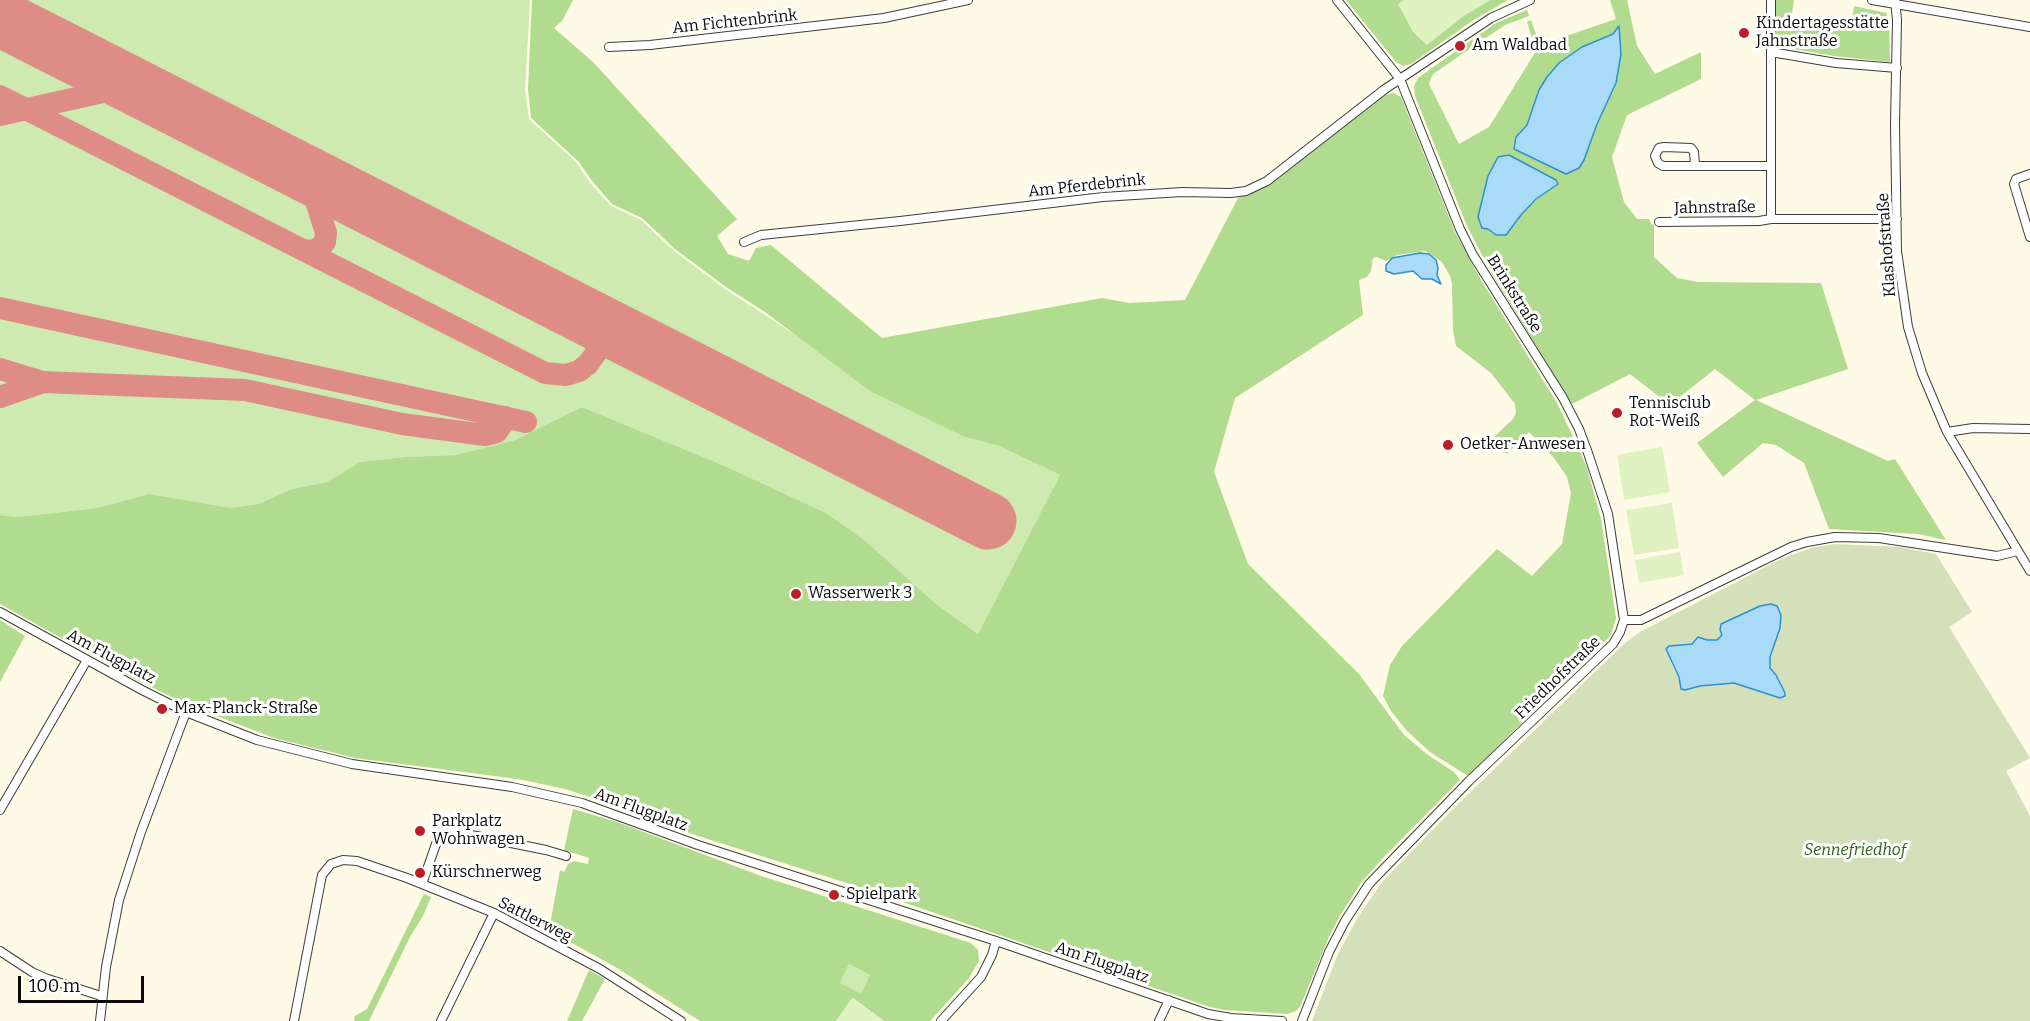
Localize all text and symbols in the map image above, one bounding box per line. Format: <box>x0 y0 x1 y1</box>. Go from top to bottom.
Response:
street label: Am Fichtenbrink <box>672 6 798 38</box>
place label: Kindertagesstätte Jahnstraße <box>1756 14 1889 52</box>
marker: Kindertagesstätte Jahnstraße <box>1737 26 1751 40</box>
place label: Am Waldbad <box>1472 36 1567 56</box>
marker: Am Waldbad <box>1453 39 1467 53</box>
street label: Am Pferdebrink <box>1027 170 1147 202</box>
street label: Klashofstraße <box>1874 192 1900 298</box>
street label: Jahnstraße <box>1674 198 1756 218</box>
street label: Brinkstraße <box>1483 252 1545 336</box>
place label: Tennisclub Rot-Weiß <box>1629 394 1711 432</box>
marker: Tennisclub Rot-Weiß <box>1610 406 1624 420</box>
place label: Oetker-Anwesen <box>1460 435 1586 455</box>
marker: Oetker-Anwesen <box>1441 438 1455 452</box>
place label: Wasserwerk 3 <box>808 584 912 604</box>
marker: Wasserwerk 3 <box>789 587 803 601</box>
street label: Am Flugplatz <box>63 626 159 688</box>
street label: Friedhofstraße <box>1511 633 1605 723</box>
place label: Max-Planck-Straße <box>174 699 318 719</box>
marker: Max-Planck-Straße <box>155 702 169 716</box>
street label: Am Flugplatz <box>592 784 690 836</box>
place label: Parkplatz Wohnwagen <box>432 812 525 850</box>
marker: Parkplatz Wohnwagen <box>413 824 427 838</box>
park label: Sennefriedhof <box>1804 841 1906 861</box>
place label: Kürschnerweg <box>432 863 541 883</box>
marker: Kürschnerweg <box>413 866 427 880</box>
place label: Spielpark <box>846 885 917 905</box>
marker: Spielpark <box>827 888 841 902</box>
street label: Sattlerweg <box>495 893 575 947</box>
street label: Am Flugplatz <box>1053 938 1151 988</box>
scale bar <box>21 964 147 1002</box>
text: 100 m <box>29 975 80 997</box>

